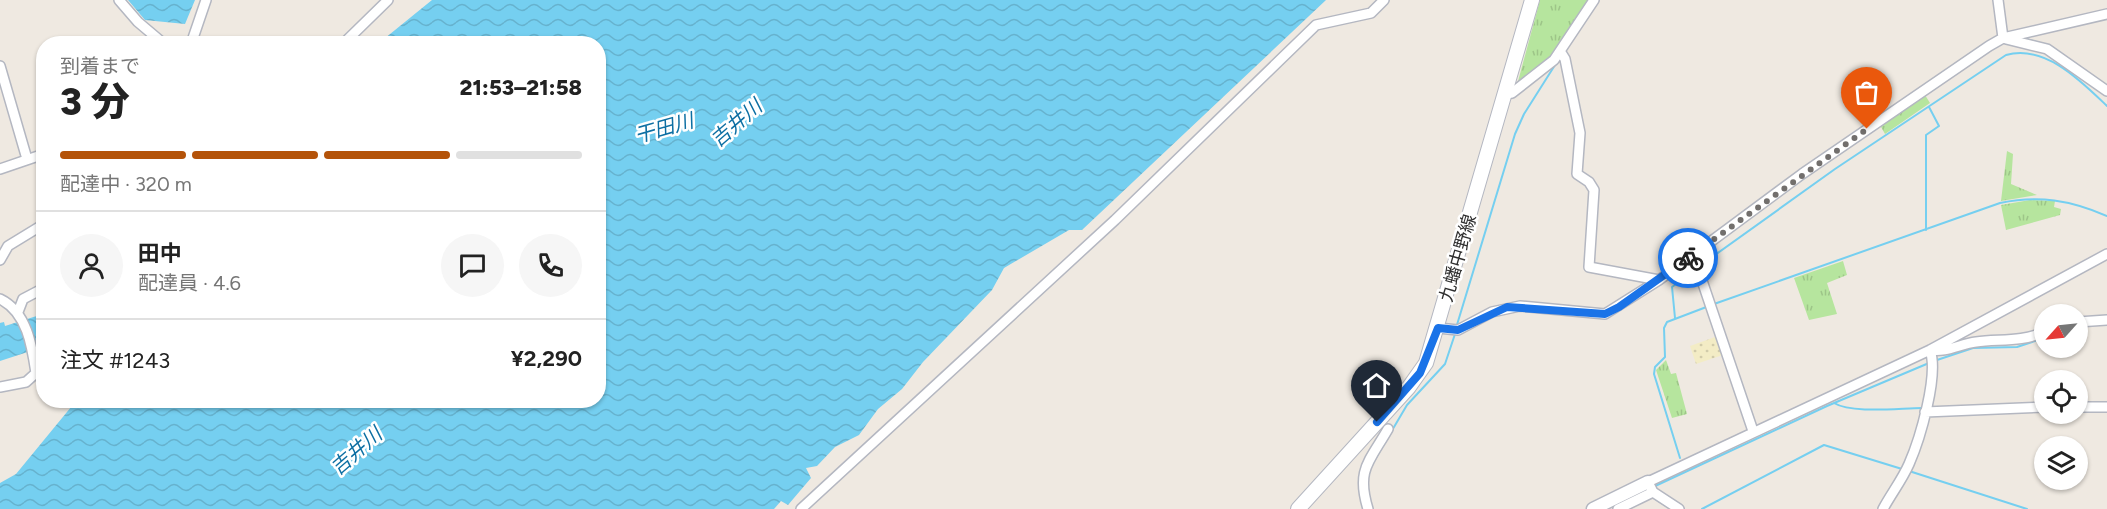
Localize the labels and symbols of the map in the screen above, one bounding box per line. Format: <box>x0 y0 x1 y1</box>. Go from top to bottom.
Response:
pin <box>1841 67 1892 129</box>
water label: 吉井川 <box>705 93 768 152</box>
water label: 干田川 <box>632 108 698 148</box>
street label: 九蟠中野線 <box>1435 212 1481 304</box>
courier <box>1658 228 1718 288</box>
north arrow <box>2034 304 2088 358</box>
pin <box>1351 360 1402 422</box>
water label: 吉井川 <box>325 421 388 480</box>

